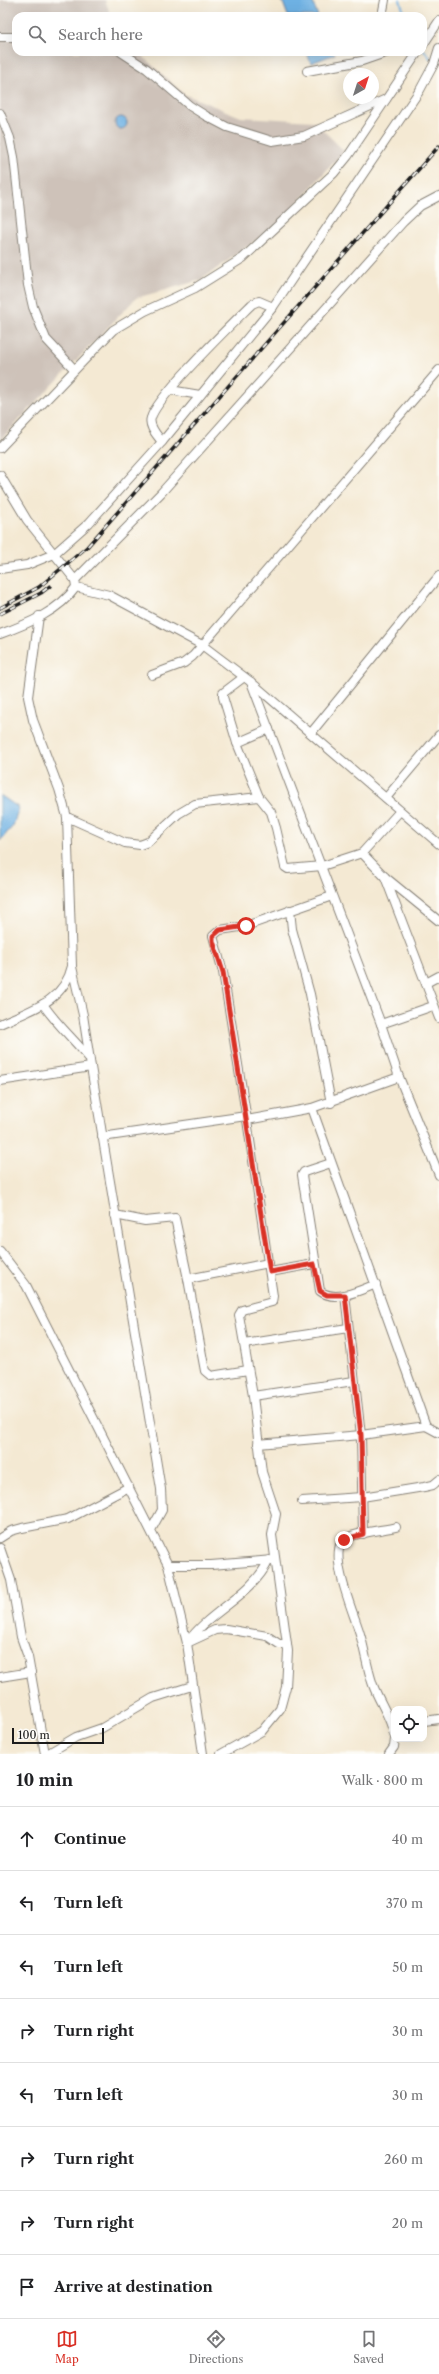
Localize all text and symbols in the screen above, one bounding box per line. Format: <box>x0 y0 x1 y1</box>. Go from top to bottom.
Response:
search box <box>12 12 427 56</box>
icon: search <box>26 23 48 45</box>
text: Search here <box>58 25 143 44</box>
north arrow <box>343 68 379 104</box>
route start <box>237 917 255 935</box>
route end <box>335 1531 353 1549</box>
map controls <box>391 1706 427 1742</box>
button: locate <box>391 1706 427 1742</box>
scale bar <box>12 1726 104 1745</box>
text: 100 m <box>18 1728 50 1742</box>
text: 10 min <box>16 1770 73 1790</box>
text: Walk · 800 m <box>342 1772 423 1788</box>
icon: ahead <box>16 1828 38 1850</box>
text: Continue <box>54 1829 126 1848</box>
text: 40 m <box>392 1831 423 1847</box>
icon: left <box>16 1892 38 1914</box>
text: Turn left <box>54 1893 123 1912</box>
text: 370 m <box>386 1895 423 1911</box>
icon: left <box>16 1956 38 1978</box>
text: Turn left <box>54 1957 123 1976</box>
text: 50 m <box>392 1959 423 1975</box>
icon: right <box>16 2020 38 2042</box>
text: Turn right <box>54 2021 134 2040</box>
text: 30 m <box>392 2023 423 2039</box>
icon: left <box>16 2084 38 2106</box>
text: Turn left <box>54 2085 123 2104</box>
text: 30 m <box>392 2087 423 2103</box>
icon: right <box>16 2148 38 2170</box>
text: Turn right <box>54 2149 134 2168</box>
text: 260 m <box>384 2151 423 2167</box>
icon: right <box>16 2212 38 2234</box>
text: Turn right <box>54 2213 134 2232</box>
text: 20 m <box>392 2215 423 2231</box>
icon: arrive <box>16 2276 38 2298</box>
text: Arrive at destination <box>54 2277 213 2296</box>
tab: Map <box>55 2328 79 2366</box>
tab: Directions <box>189 2328 243 2366</box>
tab: Saved <box>353 2328 384 2366</box>

